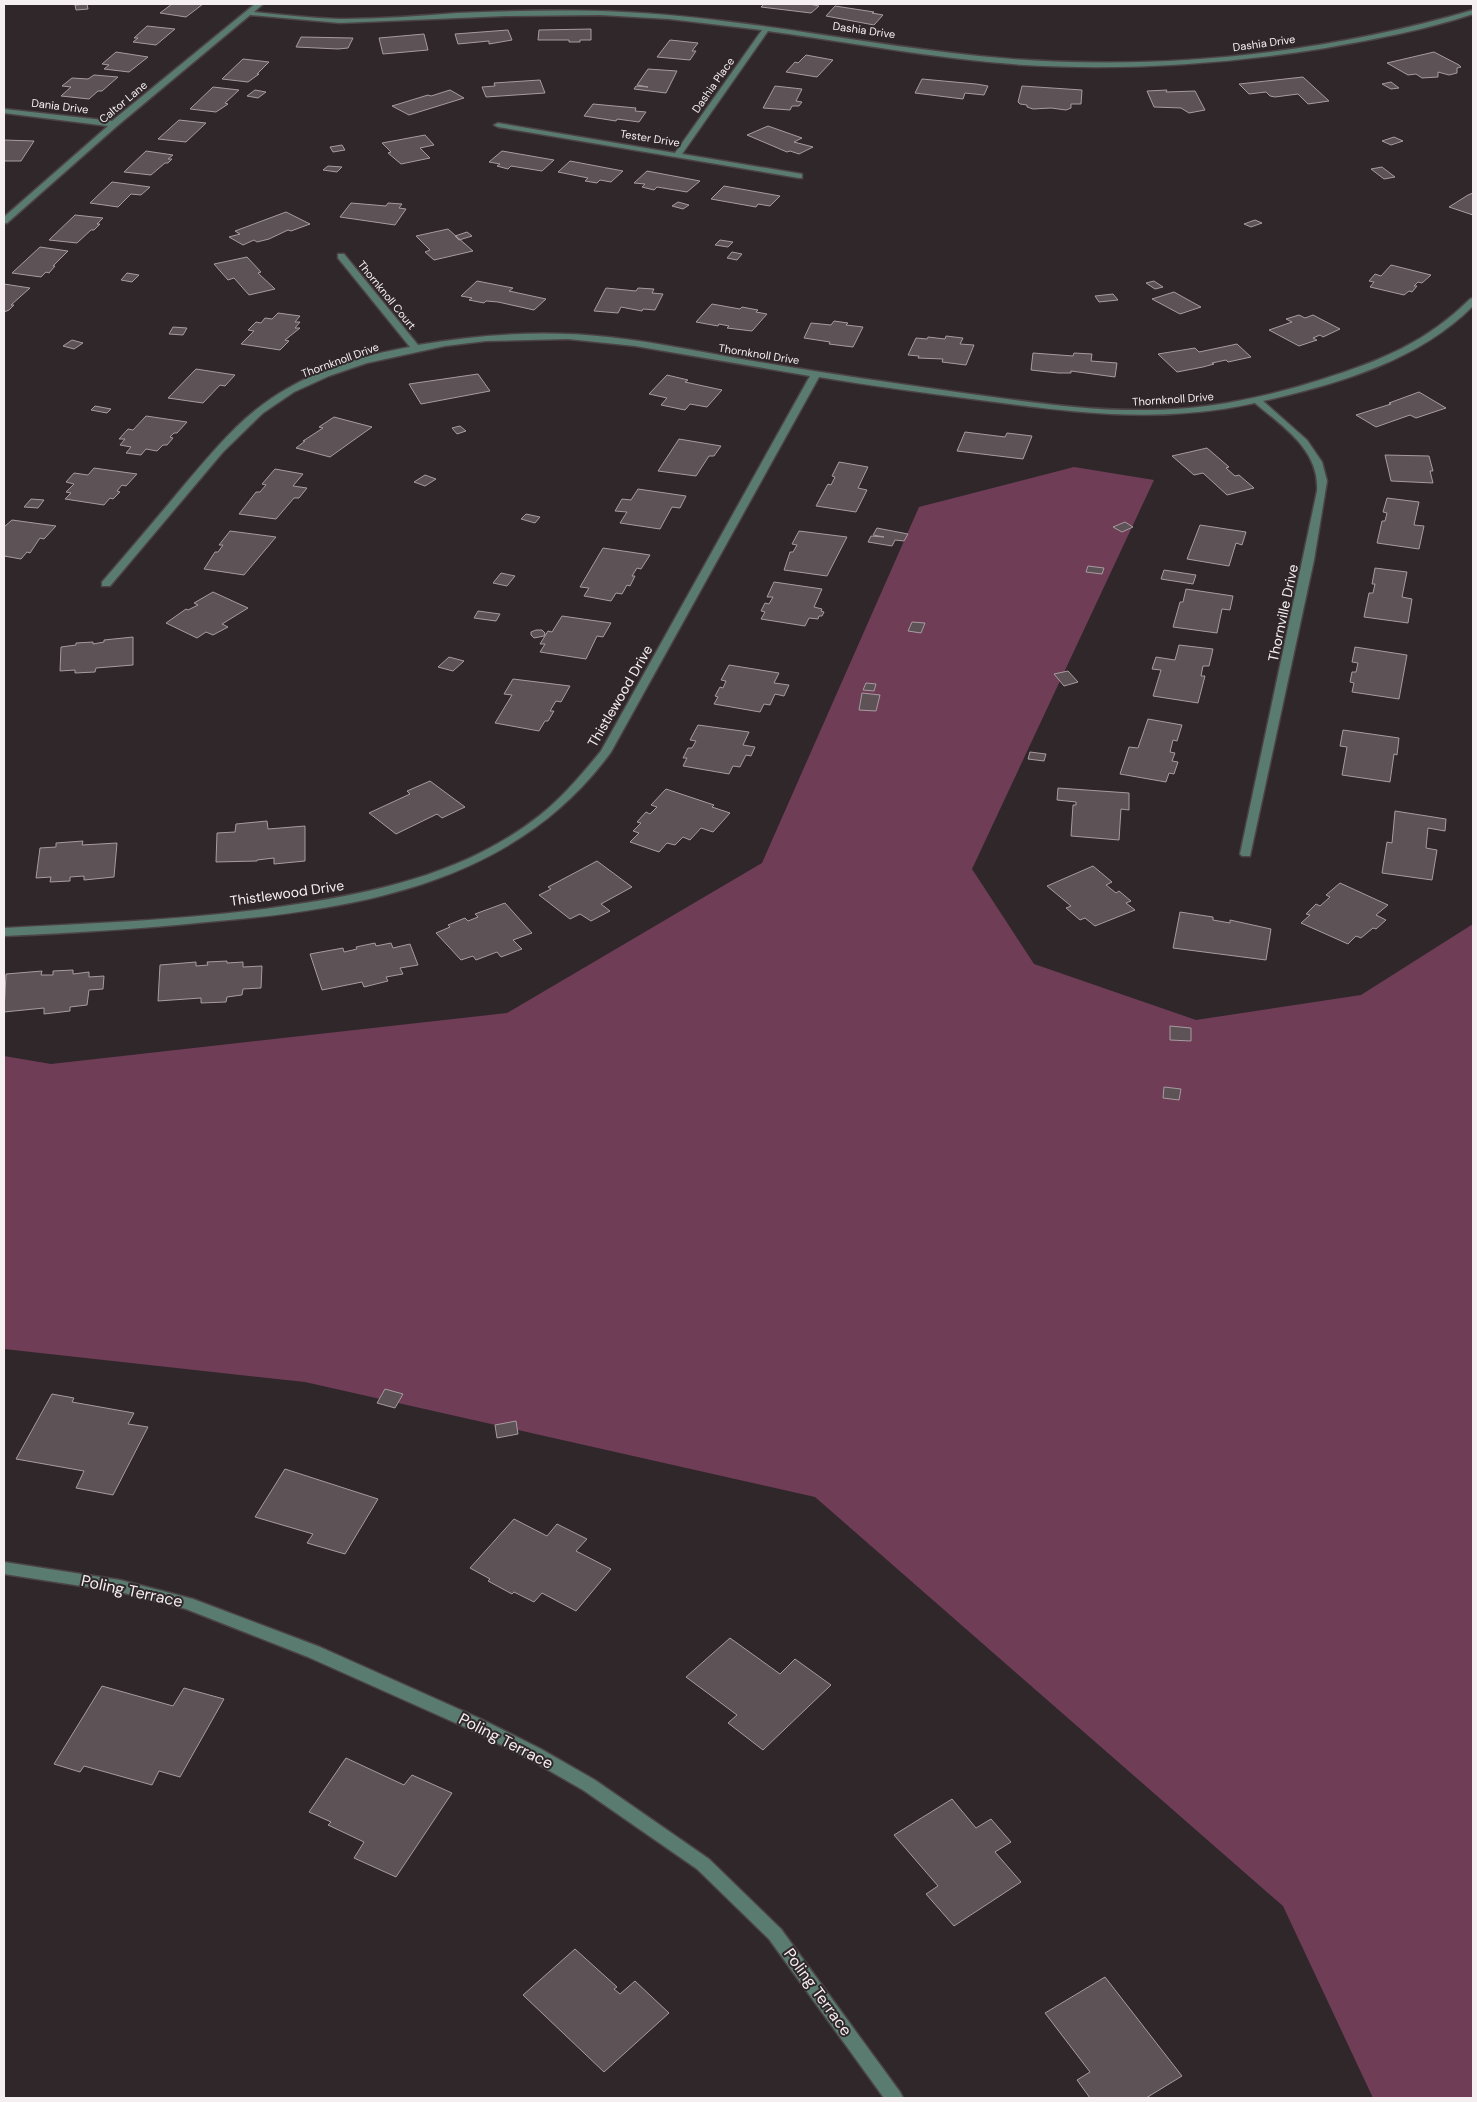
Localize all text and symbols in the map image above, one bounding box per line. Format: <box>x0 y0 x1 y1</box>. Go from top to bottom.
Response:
street label: Dashia Drive <box>832 19 896 41</box>
street label: Dashia Drive <box>1232 32 1296 54</box>
street label: Dashia Place <box>689 55 737 115</box>
street label: Caltor Lane <box>96 78 150 126</box>
street label: Dania Drive <box>31 96 89 116</box>
street label: Tester Drive <box>619 126 681 150</box>
street label: Thornknoll Court <box>355 258 419 332</box>
street label: Thornknoll Drive <box>299 339 381 381</box>
street label: Thornknoll Drive <box>718 341 800 367</box>
street label: Thornknoll Drive <box>1132 389 1214 409</box>
street label: Thornville Drive <box>1264 563 1302 663</box>
street label: Thistlewood Drive <box>583 642 657 750</box>
street label: Thistlewood Drive <box>229 876 345 910</box>
street label: Poling Terrace <box>79 1570 185 1612</box>
street label: Poling Terrace <box>455 1708 557 1774</box>
street label: Poling Terrace <box>779 1944 857 2040</box>

